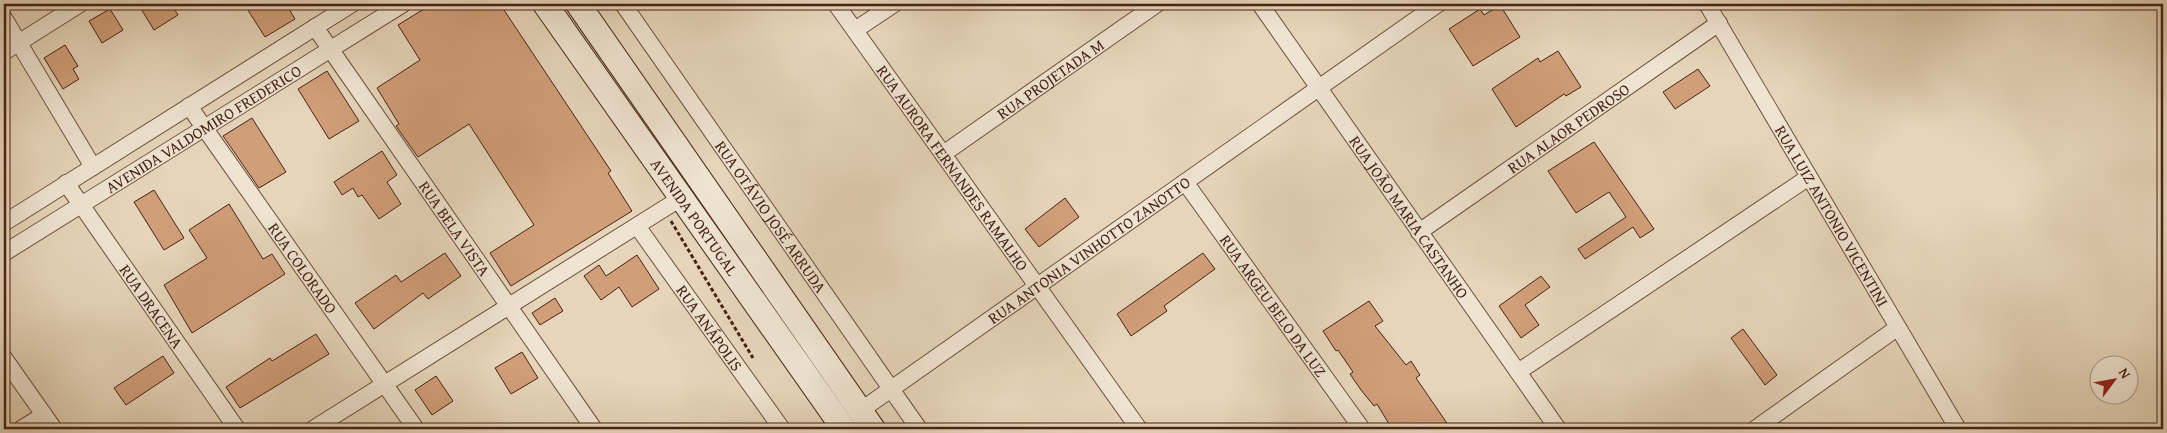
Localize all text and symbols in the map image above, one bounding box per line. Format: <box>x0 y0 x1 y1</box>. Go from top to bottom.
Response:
street label: RUA PROJETADA M <box>992 33 1109 125</box>
street label: AVENIDA VALDOMIRO FREDERICO <box>101 58 306 199</box>
street label: RUA AURORA FERNANDES RAMALHO <box>871 60 1035 276</box>
street label: RUA ALAOR PEDROSO <box>1502 77 1635 179</box>
street label: RUA LUIZ ANTONIO VICENTINI <box>1769 121 1895 311</box>
street label: RUA JOÃO MARIA CASTANHO <box>1344 130 1475 304</box>
street label: RUA OTÁVIO JOSÉ ARRUDA <box>709 135 833 298</box>
street label: AVENIDA PORTUGAL <box>645 153 744 280</box>
street label: RUA ANTONIA VINHOTTO ZANOTTO <box>983 170 1195 330</box>
street label: RUA BELA VISTA <box>413 176 496 281</box>
street label: RUA COLORADO <box>262 218 343 319</box>
street label: RUA ARGEU BELO DA LUZ <box>1214 229 1333 382</box>
street label: RUA DRACENA <box>114 259 189 353</box>
street label: RUA ANÁPOLIS <box>671 280 749 376</box>
north arrow <box>2090 356 2140 406</box>
text: N <box>2114 364 2136 383</box>

